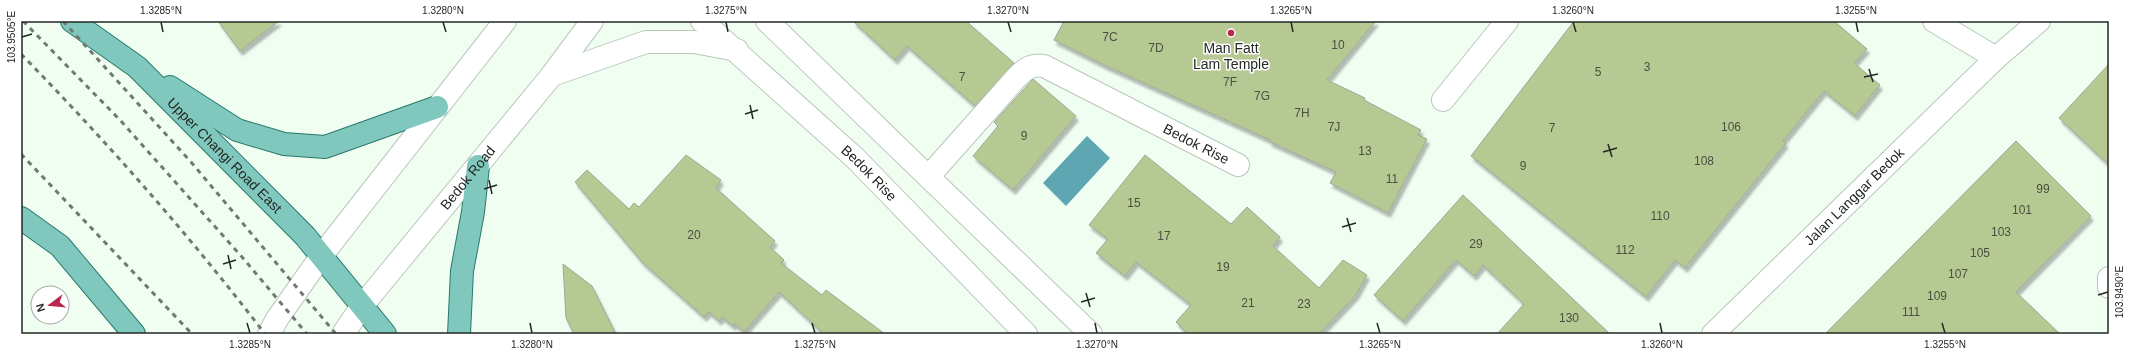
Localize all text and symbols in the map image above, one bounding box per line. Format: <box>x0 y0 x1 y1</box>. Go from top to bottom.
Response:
text: 1.3285°N <box>140 5 182 16</box>
text: 1.3280°N <box>422 5 464 16</box>
text: 1.3275°N <box>705 5 747 16</box>
text: 1.3270°N <box>987 5 1029 16</box>
text: 1.3265°N <box>1270 5 1312 16</box>
text: 1.3260°N <box>1552 5 1594 16</box>
text: 1.3255°N <box>1835 5 1877 16</box>
text: 103.9505°E <box>6 10 17 63</box>
marker: Man Fatt Lam Temple <box>1226 28 1236 38</box>
house number: 7C <box>1102 30 1118 44</box>
house number: 10 <box>1331 38 1345 52</box>
place label: Man Fatt Lam Temple <box>1193 40 1269 72</box>
house number: 7D <box>1148 41 1164 55</box>
house number: 3 <box>1644 60 1651 74</box>
house number: 5 <box>1595 65 1602 79</box>
house number: 7 <box>959 70 966 84</box>
house number: 7F <box>1223 75 1237 89</box>
house number: 7G <box>1254 89 1270 103</box>
street label: Upper Changi Road East <box>164 94 285 216</box>
house number: 7H <box>1294 106 1310 120</box>
street label: Bedok Rise <box>1161 120 1232 167</box>
house number: 7J <box>1328 120 1340 134</box>
house number: 106 <box>1721 120 1741 134</box>
house number: 7 <box>1549 121 1556 135</box>
house number: 9 <box>1021 129 1028 143</box>
street label: Bedok Rise <box>838 142 900 204</box>
street label: Bedok Road <box>437 143 498 213</box>
house number: 13 <box>1358 144 1372 158</box>
street label: Jalan Langgar Bedok <box>1801 144 1908 248</box>
house number: 108 <box>1694 154 1714 168</box>
house number: 9 <box>1520 159 1527 173</box>
house number: 11 <box>1386 172 1399 186</box>
house number: 99 <box>2036 182 2050 196</box>
house number: 15 <box>1127 196 1141 210</box>
house number: 101 <box>2012 203 2032 217</box>
house number: 110 <box>1650 209 1670 223</box>
house number: 103 <box>1991 225 2011 239</box>
house number: 20 <box>687 228 701 242</box>
house number: 17 <box>1157 229 1171 243</box>
house number: 29 <box>1469 237 1483 251</box>
house number: 112 <box>1615 243 1635 257</box>
house number: 105 <box>1970 246 1990 260</box>
house number: 19 <box>1216 260 1230 274</box>
text: 103.9490°E <box>2114 265 2125 318</box>
house number: 107 <box>1948 267 1968 281</box>
north arrow <box>30 285 70 325</box>
house number: 109 <box>1927 289 1947 303</box>
house number: 21 <box>1241 296 1255 310</box>
house number: 23 <box>1297 297 1311 311</box>
text: N <box>34 302 47 313</box>
house number: 111 <box>1902 305 1920 319</box>
house number: 130 <box>1559 311 1579 325</box>
text: 1.3285°N <box>229 339 271 350</box>
text: 1.3280°N <box>511 339 553 350</box>
text: 1.3275°N <box>794 339 836 350</box>
text: 1.3270°N <box>1076 339 1118 350</box>
text: 1.3265°N <box>1359 339 1401 350</box>
text: 1.3260°N <box>1641 339 1683 350</box>
text: 1.3255°N <box>1924 339 1966 350</box>

